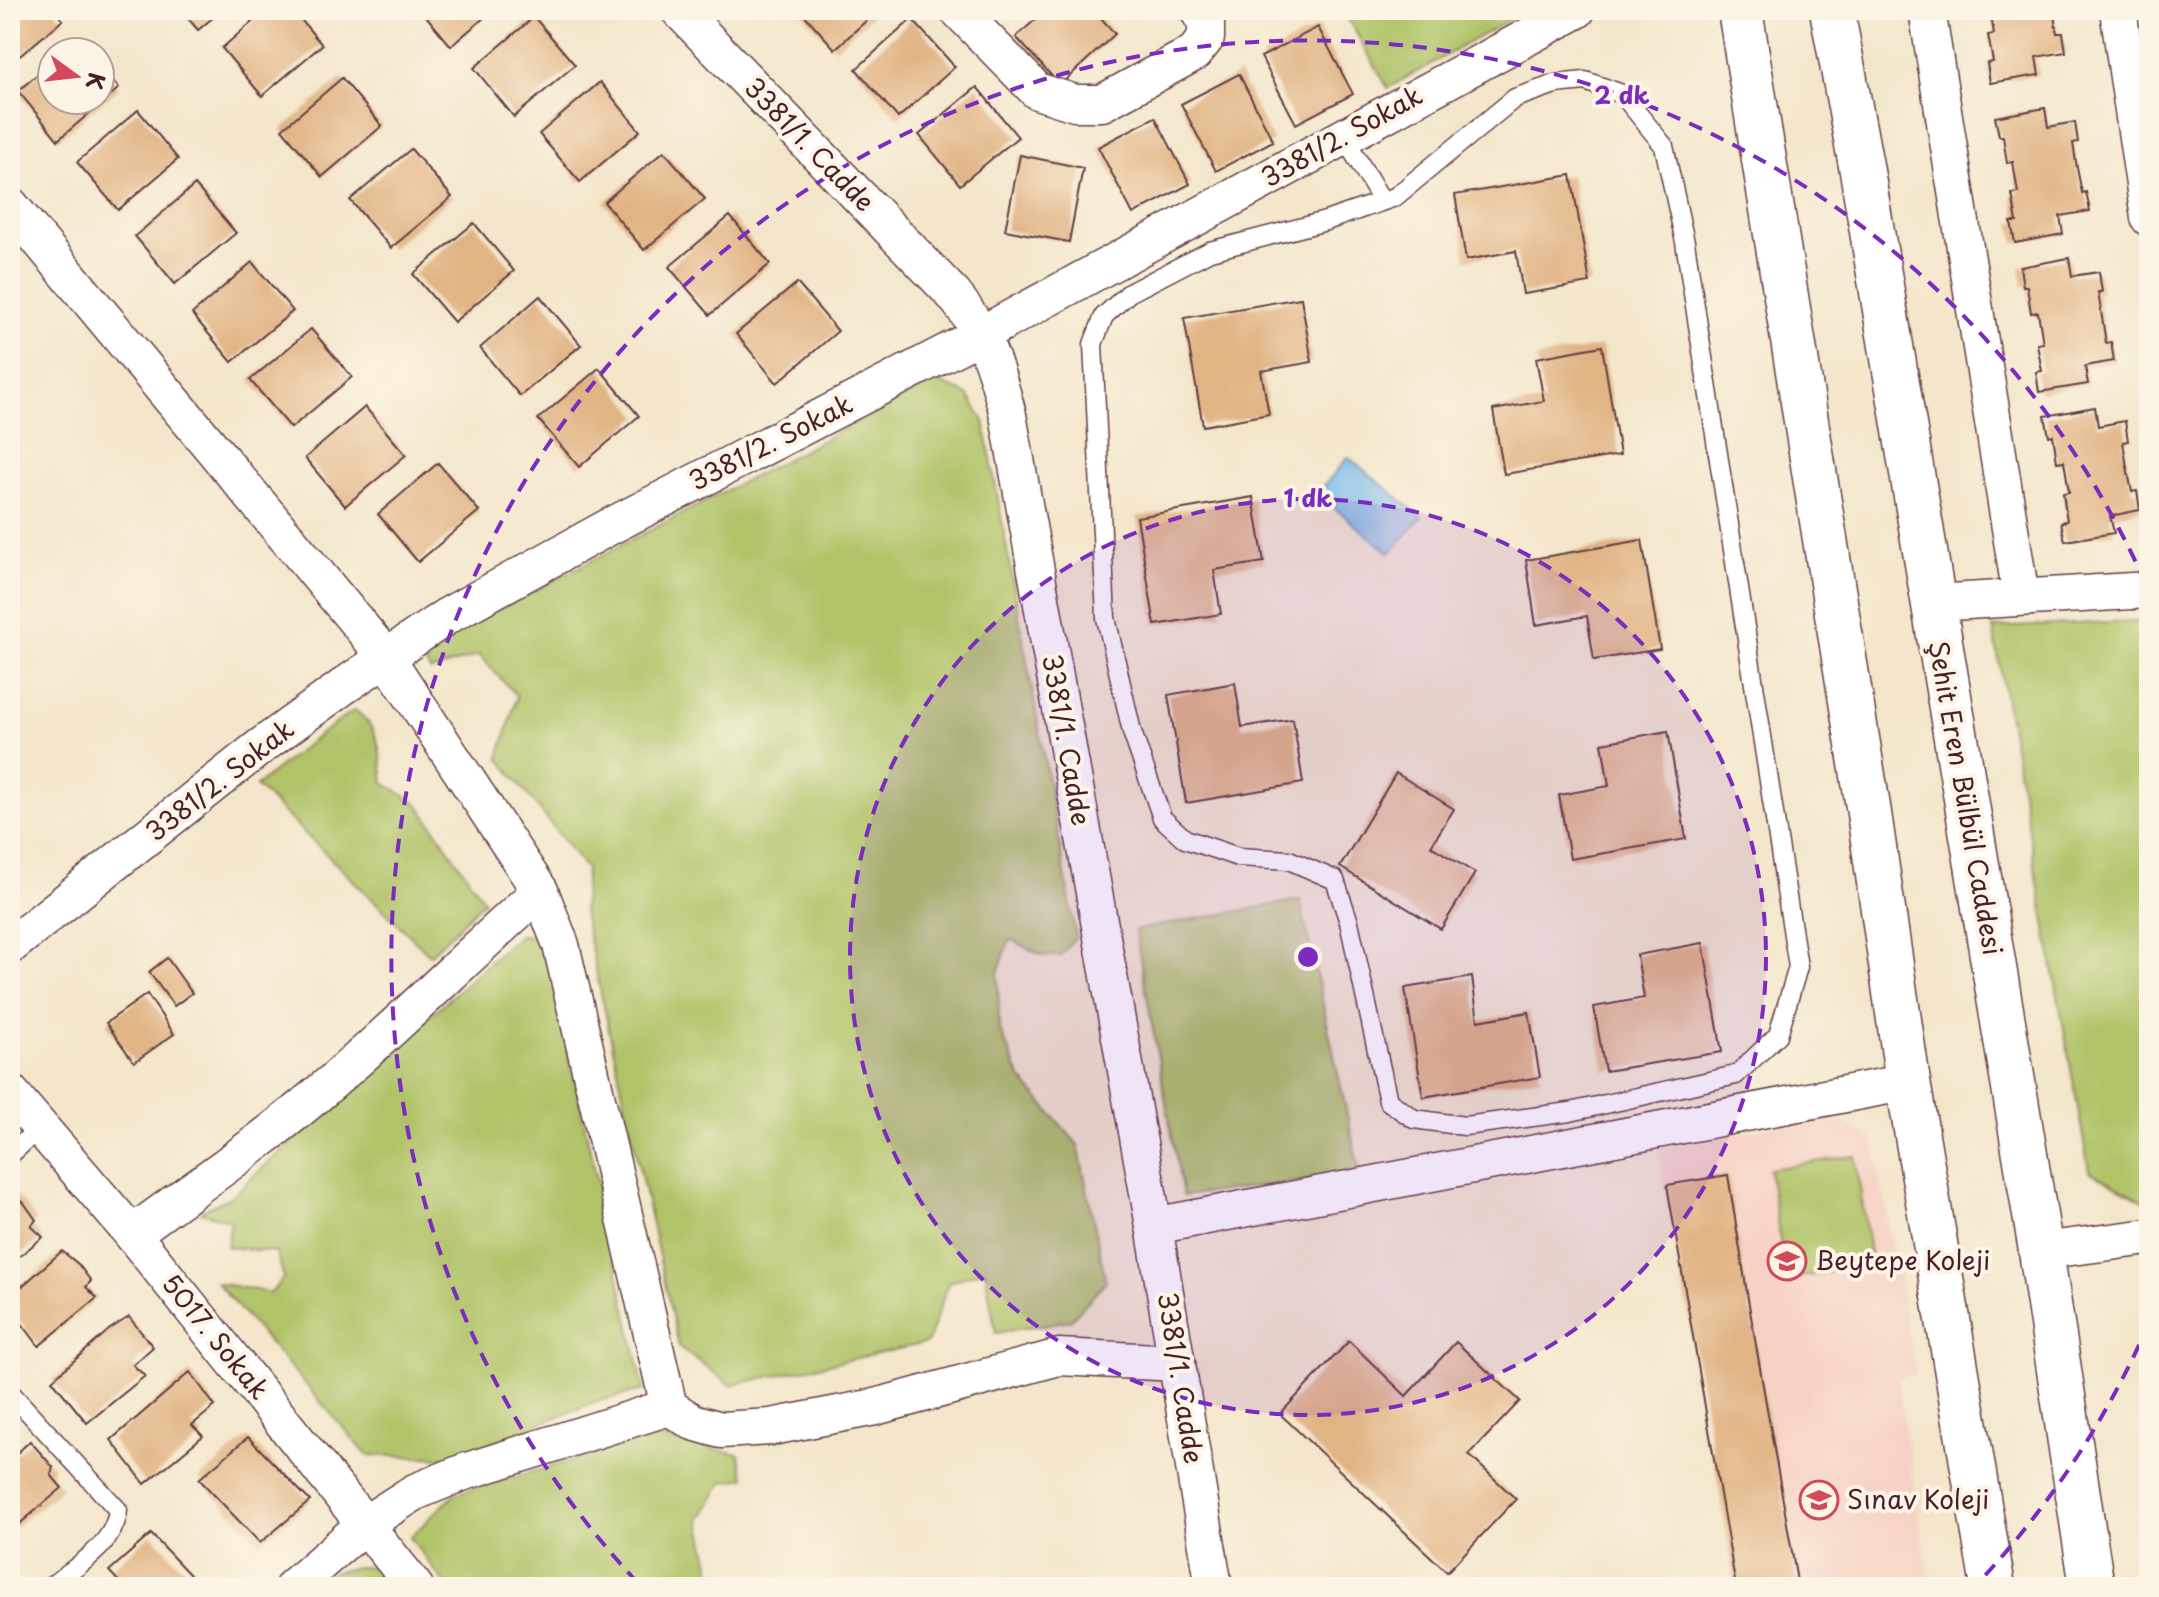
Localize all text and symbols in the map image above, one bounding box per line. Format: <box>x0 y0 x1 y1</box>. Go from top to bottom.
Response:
north arrow <box>36 36 116 116</box>
street label: 3381/1. Cadde <box>736 68 884 220</box>
text: K <box>79 70 115 94</box>
street label: 3381/2. Sokak <box>1254 75 1429 196</box>
text: 2 dk <box>1594 76 1650 112</box>
street label: 3381/2. Sokak <box>682 384 859 500</box>
text: 1 dk <box>1284 479 1332 515</box>
street label: Şehit Eren Bülbül Caddesi <box>1920 637 2013 958</box>
street label: 3381/1. Cadde <box>1033 651 1102 828</box>
street label: 3381/2. Sokak <box>137 709 302 850</box>
centre of rings <box>1294 943 1322 971</box>
school or university icon: Beytepe Koleji <box>1766 1240 1808 1282</box>
place label: Beytepe Koleji <box>1815 1240 1990 1279</box>
street label: 5017. Sokak <box>153 1265 279 1407</box>
street label: 3381/1. Cadde <box>1149 1289 1214 1466</box>
school or university icon: Sınav Koleji <box>1798 1479 1840 1521</box>
place label: Sınav Koleji <box>1847 1479 1989 1518</box>

